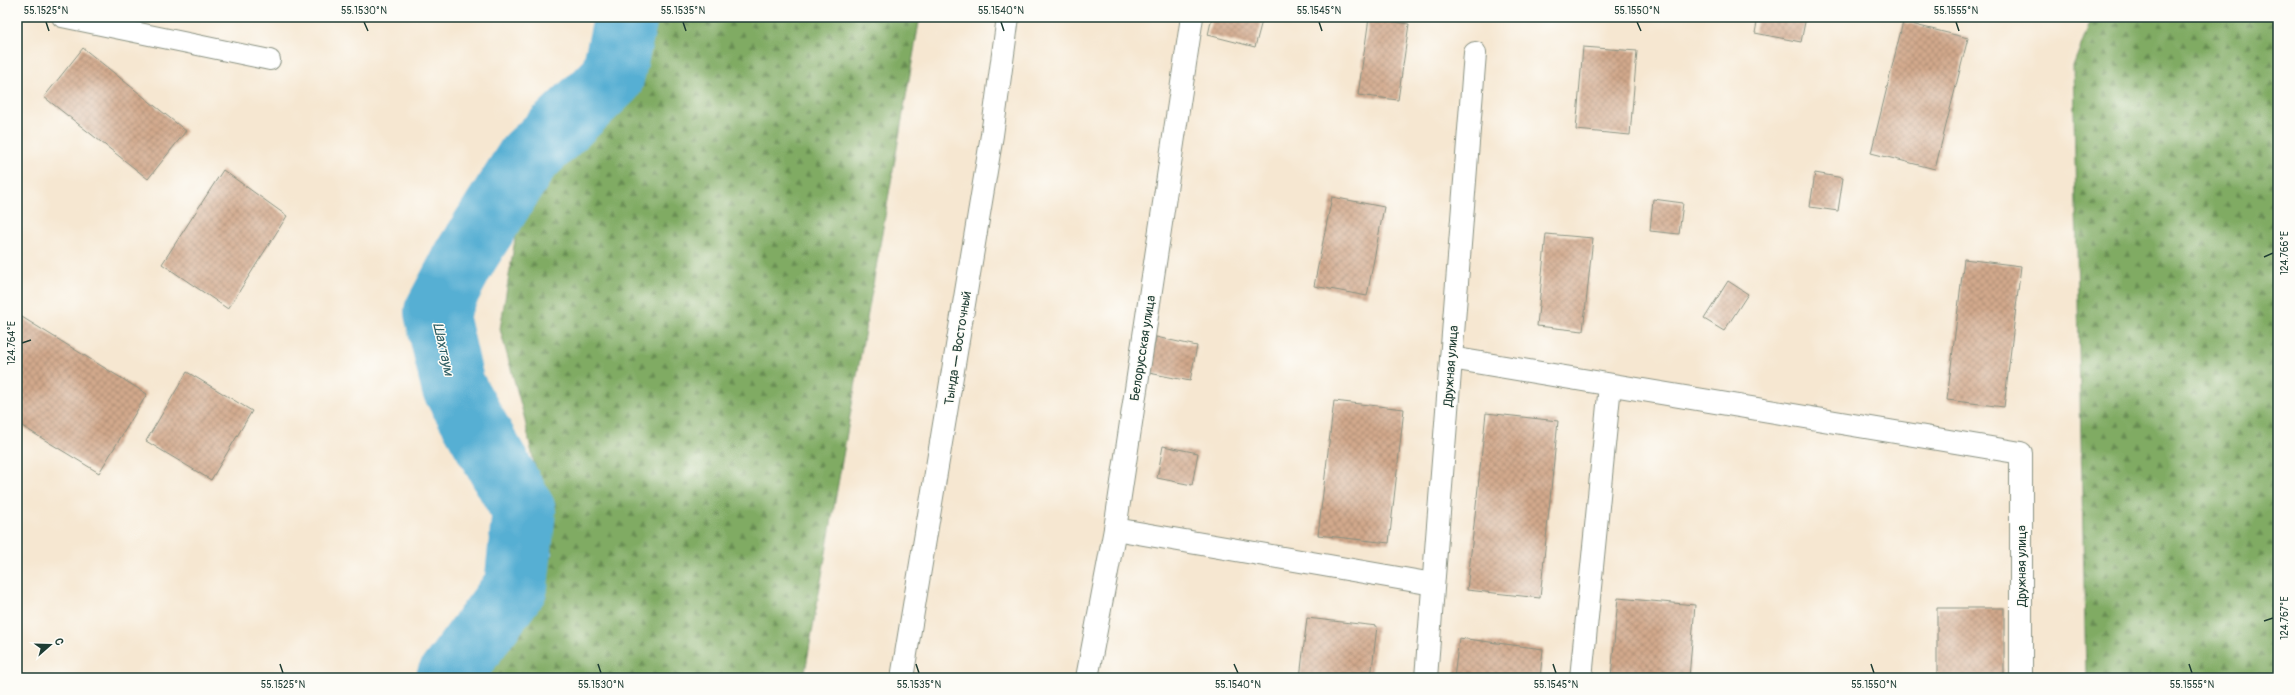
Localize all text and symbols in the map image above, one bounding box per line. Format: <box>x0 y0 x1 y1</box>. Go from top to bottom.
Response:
text: 55.1525°N <box>24 5 68 17</box>
text: 55.1530°N <box>341 5 387 17</box>
text: 55.1535°N <box>661 5 705 17</box>
text: 55.1540°N <box>978 5 1024 17</box>
text: 55.1545°N <box>1297 5 1342 17</box>
text: 55.1550°N <box>1614 5 1660 17</box>
text: 55.1555°N <box>1934 5 1978 17</box>
text: 124.766°E <box>2279 231 2291 275</box>
street label: Тында — Восточный <box>941 290 975 406</box>
street label: Белорусская улица <box>1127 294 1159 402</box>
text: 124.764°E <box>6 321 18 365</box>
water label: Шахтаум <box>429 321 458 379</box>
street label: Дружная улица <box>1440 325 1462 408</box>
street label: Дружная улица <box>2014 525 2030 608</box>
text: 124.767°E <box>2279 596 2291 640</box>
north arrow <box>30 625 70 665</box>
text: С <box>52 636 66 647</box>
text: 55.1525°N <box>261 679 305 691</box>
text: 55.1530°N <box>578 679 624 691</box>
text: 55.1535°N <box>897 679 941 691</box>
text: 55.1540°N <box>1215 679 1261 691</box>
text: 55.1545°N <box>1534 679 1579 691</box>
text: 55.1550°N <box>1851 679 1897 691</box>
text: 55.1555°N <box>2170 679 2214 691</box>

